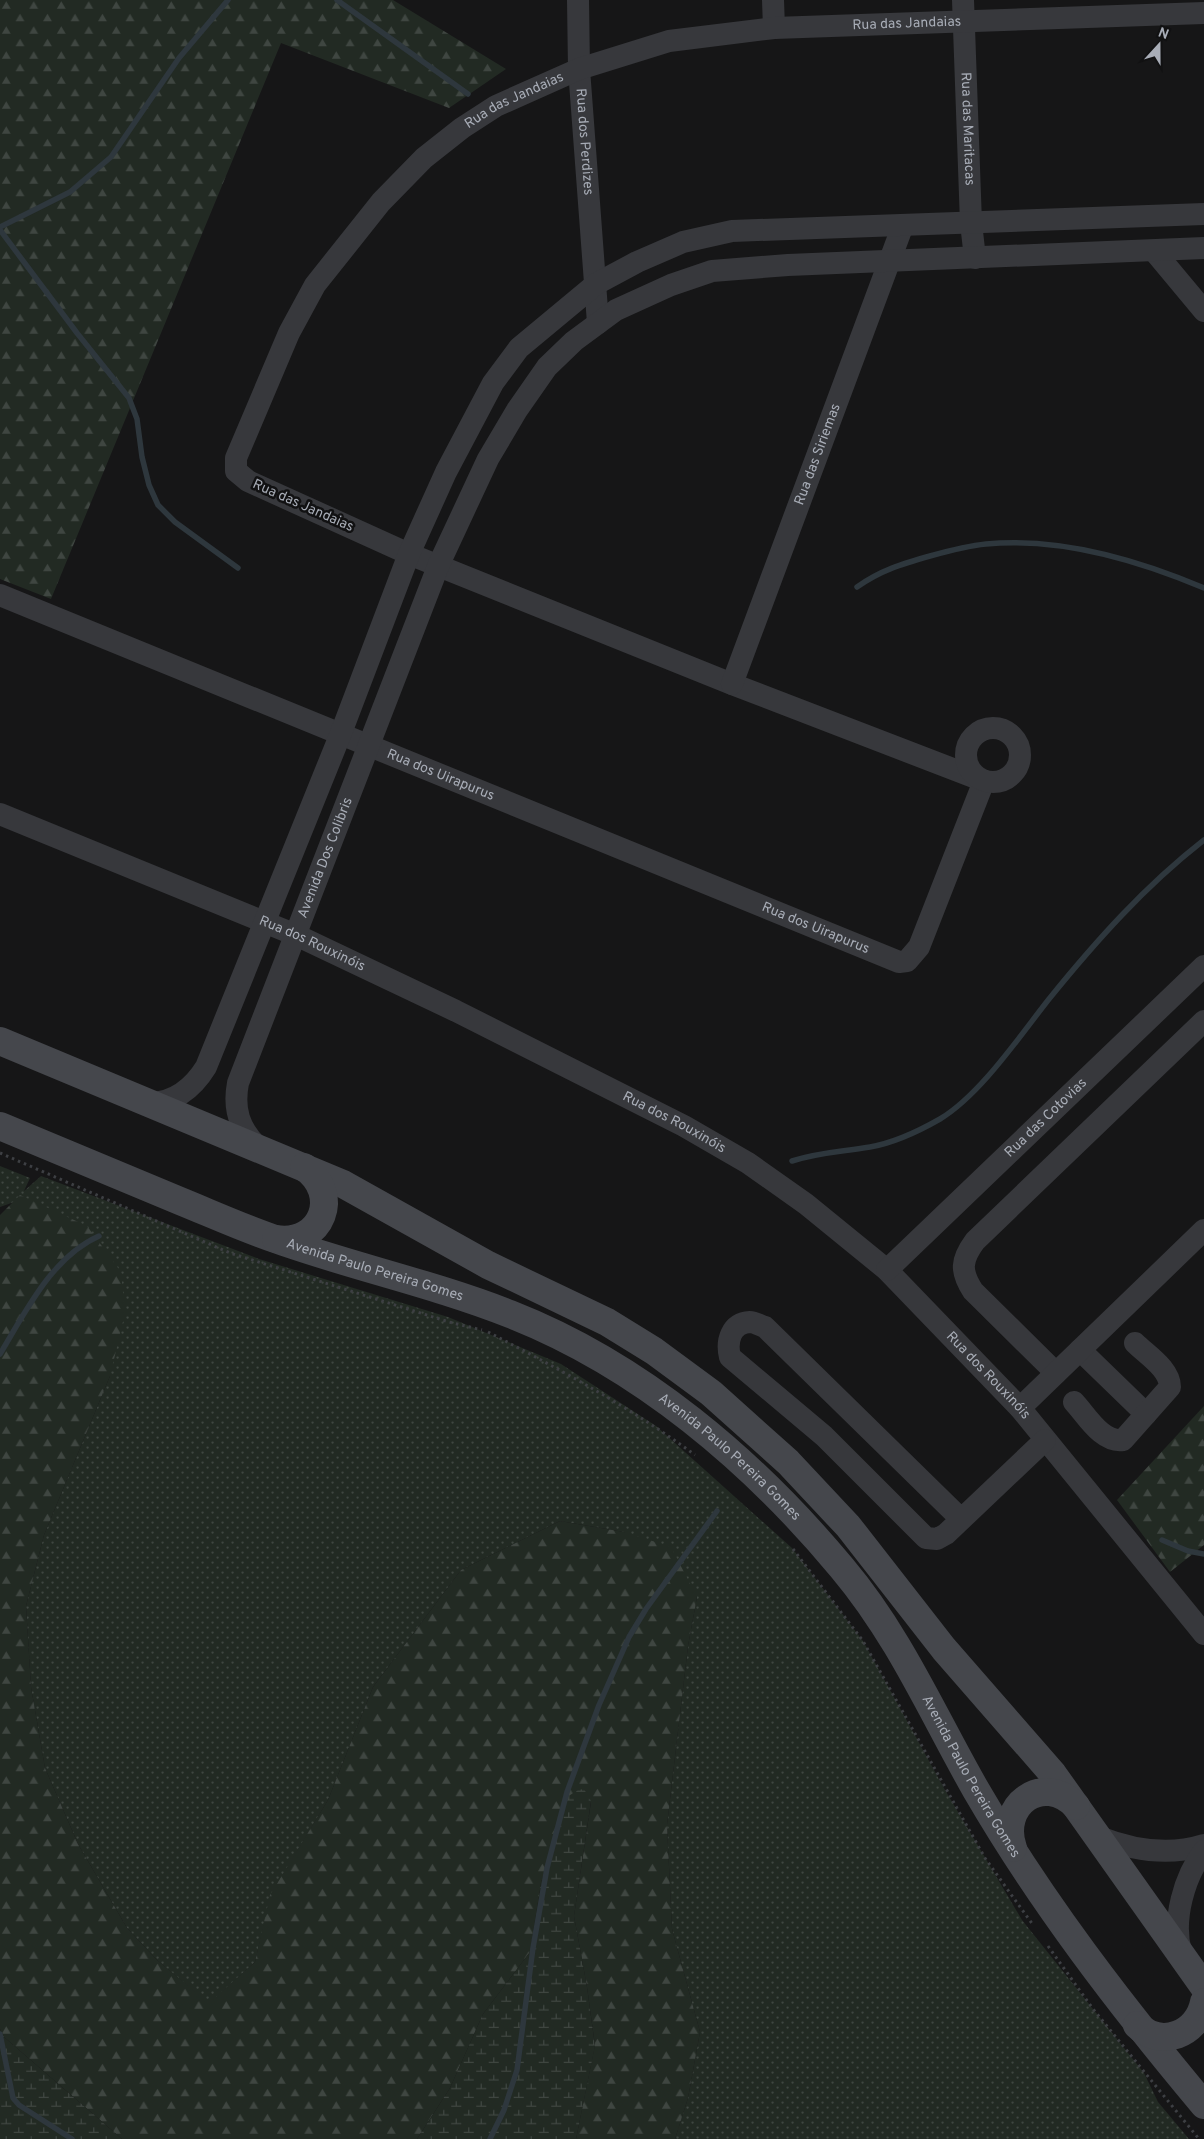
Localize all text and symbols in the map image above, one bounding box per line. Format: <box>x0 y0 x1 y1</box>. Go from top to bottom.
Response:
street label: Rua das Jandaias <box>852 13 961 34</box>
north arrow <box>1134 20 1184 70</box>
text: N <box>1155 25 1171 44</box>
street label: Rua das Jandaias <box>461 68 566 133</box>
street label: Rua das Maritacas <box>957 72 978 186</box>
street label: Rua dos Perdizes <box>572 88 597 196</box>
street label: Rua das Siriemas <box>791 401 844 508</box>
street label: Rua das Jandaias <box>250 476 356 536</box>
street label: Rua dos Uirapurus <box>384 745 497 804</box>
street label: Avenida Dos Colibris <box>294 795 356 921</box>
street label: Rua dos Uirapurus <box>759 898 872 958</box>
street label: Rua dos Rouxinóis <box>257 912 368 975</box>
street label: Rua das Cotovias <box>1001 1074 1090 1161</box>
street label: Rua dos Rouxinóis <box>620 1088 729 1157</box>
street label: Avenida Paulo Pereira Gomes <box>284 1235 466 1305</box>
street label: Rua dos Rouxinóis <box>943 1328 1034 1423</box>
street label: Avenida Paulo Pereira Gomes <box>655 1390 804 1524</box>
street label: Avenida Paulo Pereira Gomes <box>918 1692 1024 1861</box>

